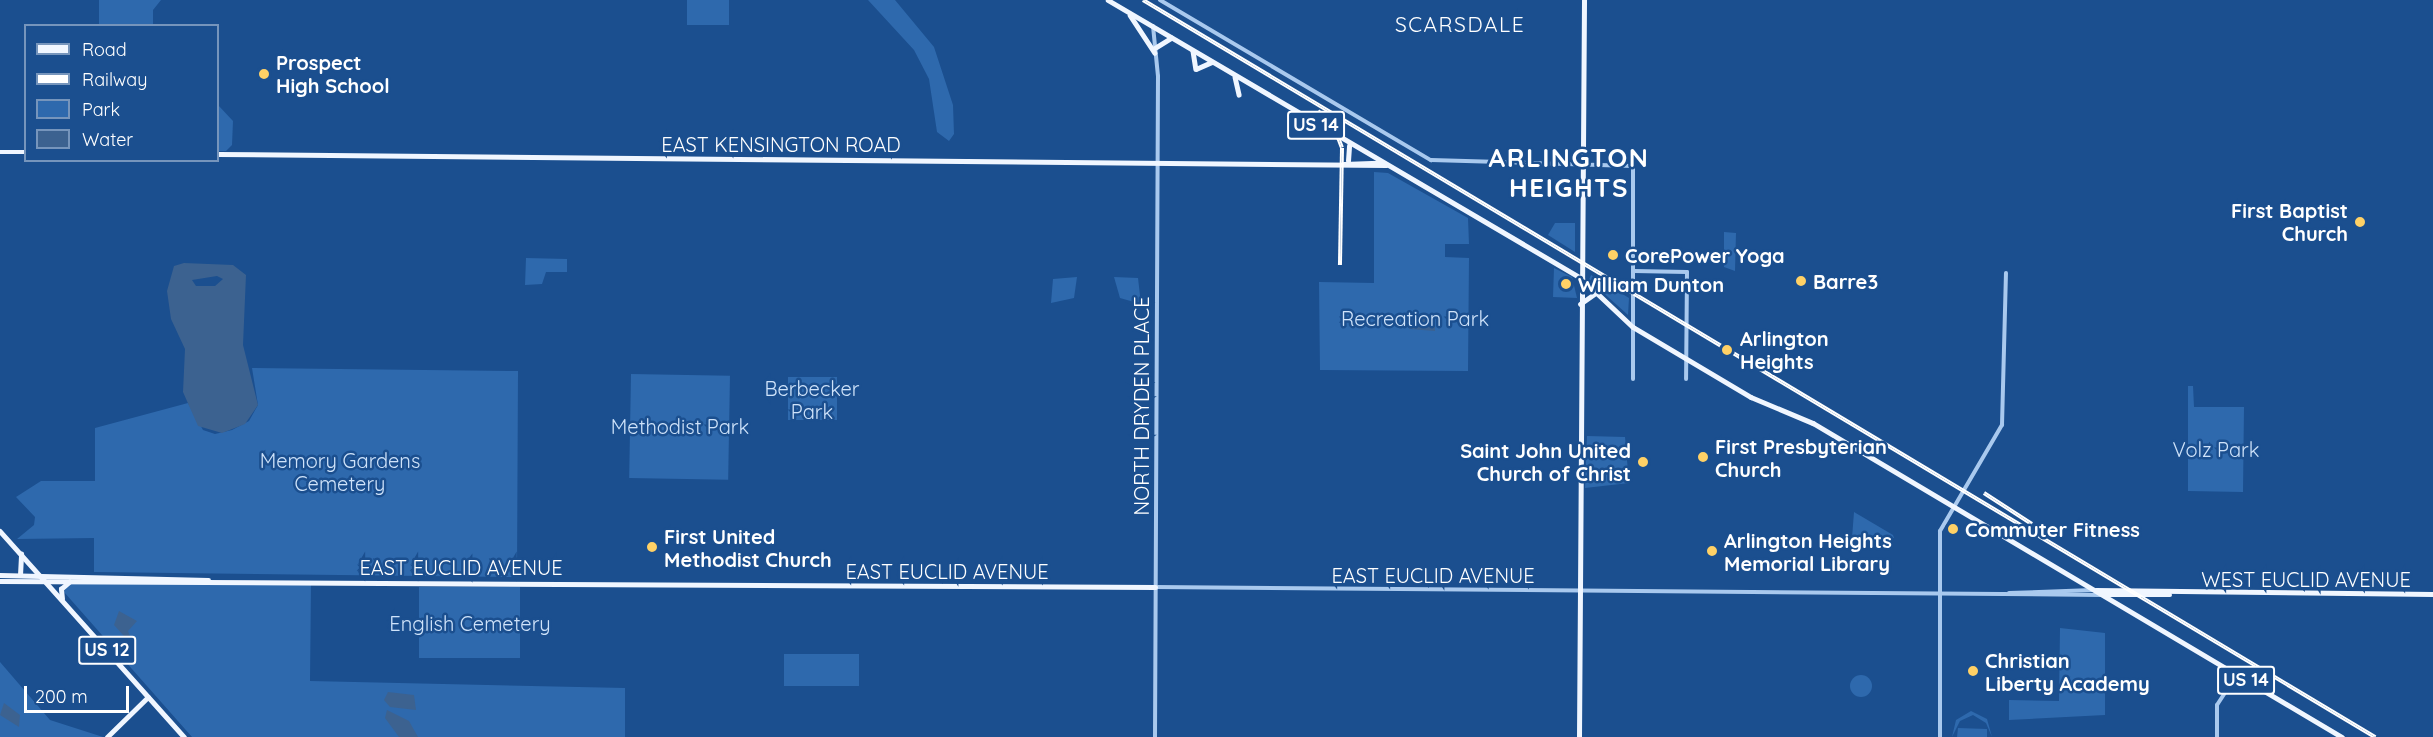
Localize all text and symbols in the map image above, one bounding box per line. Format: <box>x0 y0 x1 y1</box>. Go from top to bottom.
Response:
district label: SCARSDALE <box>1395 11 1525 37</box>
legend <box>24 24 219 162</box>
text: Road <box>82 38 127 61</box>
place label: Prospect High School <box>276 51 390 98</box>
marker: Prospect High School <box>257 67 271 81</box>
text: Railway <box>82 68 148 91</box>
text: Park <box>82 98 120 121</box>
road number: US 14 <box>1286 110 1346 140</box>
text: Water <box>82 128 133 151</box>
street label: EAST KENSINGTON ROAD <box>661 132 901 156</box>
district label: ARLINGTON HEIGHTS <box>1489 142 1649 204</box>
place label: First Baptist Church <box>2231 198 2348 245</box>
marker: First Baptist Church <box>2353 215 2367 229</box>
place label: CorePower Yoga <box>1625 243 1785 267</box>
marker: CorePower Yoga <box>1606 248 1620 262</box>
place label: Barre3 <box>1813 269 1878 293</box>
place label: William Dunton <box>1578 272 1724 296</box>
marker: Barre3 <box>1794 274 1808 288</box>
marker: William Dunton <box>1559 277 1573 291</box>
street label: NORTH DRYDEN PLACE <box>1129 296 1153 516</box>
park label: Recreation Park <box>1341 306 1489 330</box>
place label: Arlington Heights <box>1740 326 1829 373</box>
marker: Arlington Heights <box>1718 341 1736 359</box>
park label: Berbecker Park <box>764 376 860 423</box>
park label: Methodist Park <box>611 414 749 438</box>
place label: First Presbyterian Church <box>1715 434 1887 481</box>
park label: Volz Park <box>2173 437 2259 461</box>
place label: Saint John United Church of Christ <box>1460 438 1631 485</box>
park label: Memory Gardens Cemetery <box>260 449 420 496</box>
marker: First Presbyterian Church <box>1696 450 1710 464</box>
marker: Saint John United Church of Christ <box>1636 455 1650 469</box>
place label: Commuter Fitness <box>1965 517 2140 541</box>
marker: Commuter Fitness <box>1946 522 1960 536</box>
place label: First United Methodist Church <box>664 524 832 571</box>
place label: Arlington Heights Memorial Library <box>1724 528 1892 575</box>
marker: First United Methodist Church <box>645 540 659 554</box>
marker: Arlington Heights Memorial Library <box>1705 544 1719 558</box>
street label: EAST EUCLID AVENUE <box>359 555 563 579</box>
street label: EAST EUCLID AVENUE <box>845 559 1049 583</box>
street label: EAST EUCLID AVENUE <box>1331 563 1535 587</box>
street label: WEST EUCLID AVENUE <box>2201 567 2411 591</box>
park label: English Cemetery <box>389 611 551 635</box>
road number: US 12 <box>77 635 137 665</box>
place label: Christian Liberty Academy <box>1985 648 2150 695</box>
marker: Christian Liberty Academy <box>1966 664 1980 678</box>
road number: US 14 <box>2216 665 2276 695</box>
scale bar <box>27 674 132 712</box>
text: 200 m <box>35 685 88 708</box>

